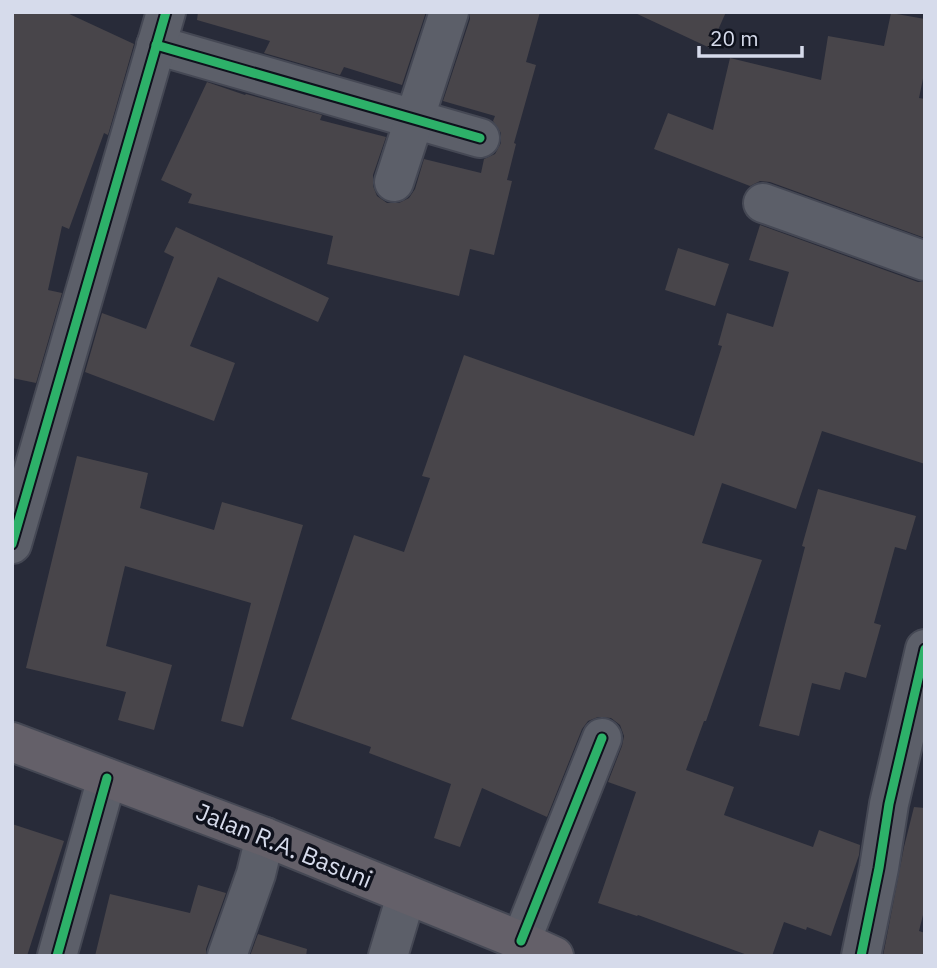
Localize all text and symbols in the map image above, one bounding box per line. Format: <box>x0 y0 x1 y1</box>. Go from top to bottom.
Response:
scale bar <box>699 14 802 58</box>
text: 20 m <box>710 24 759 52</box>
street label: Jalan R.A. Basuni <box>192 795 377 895</box>

